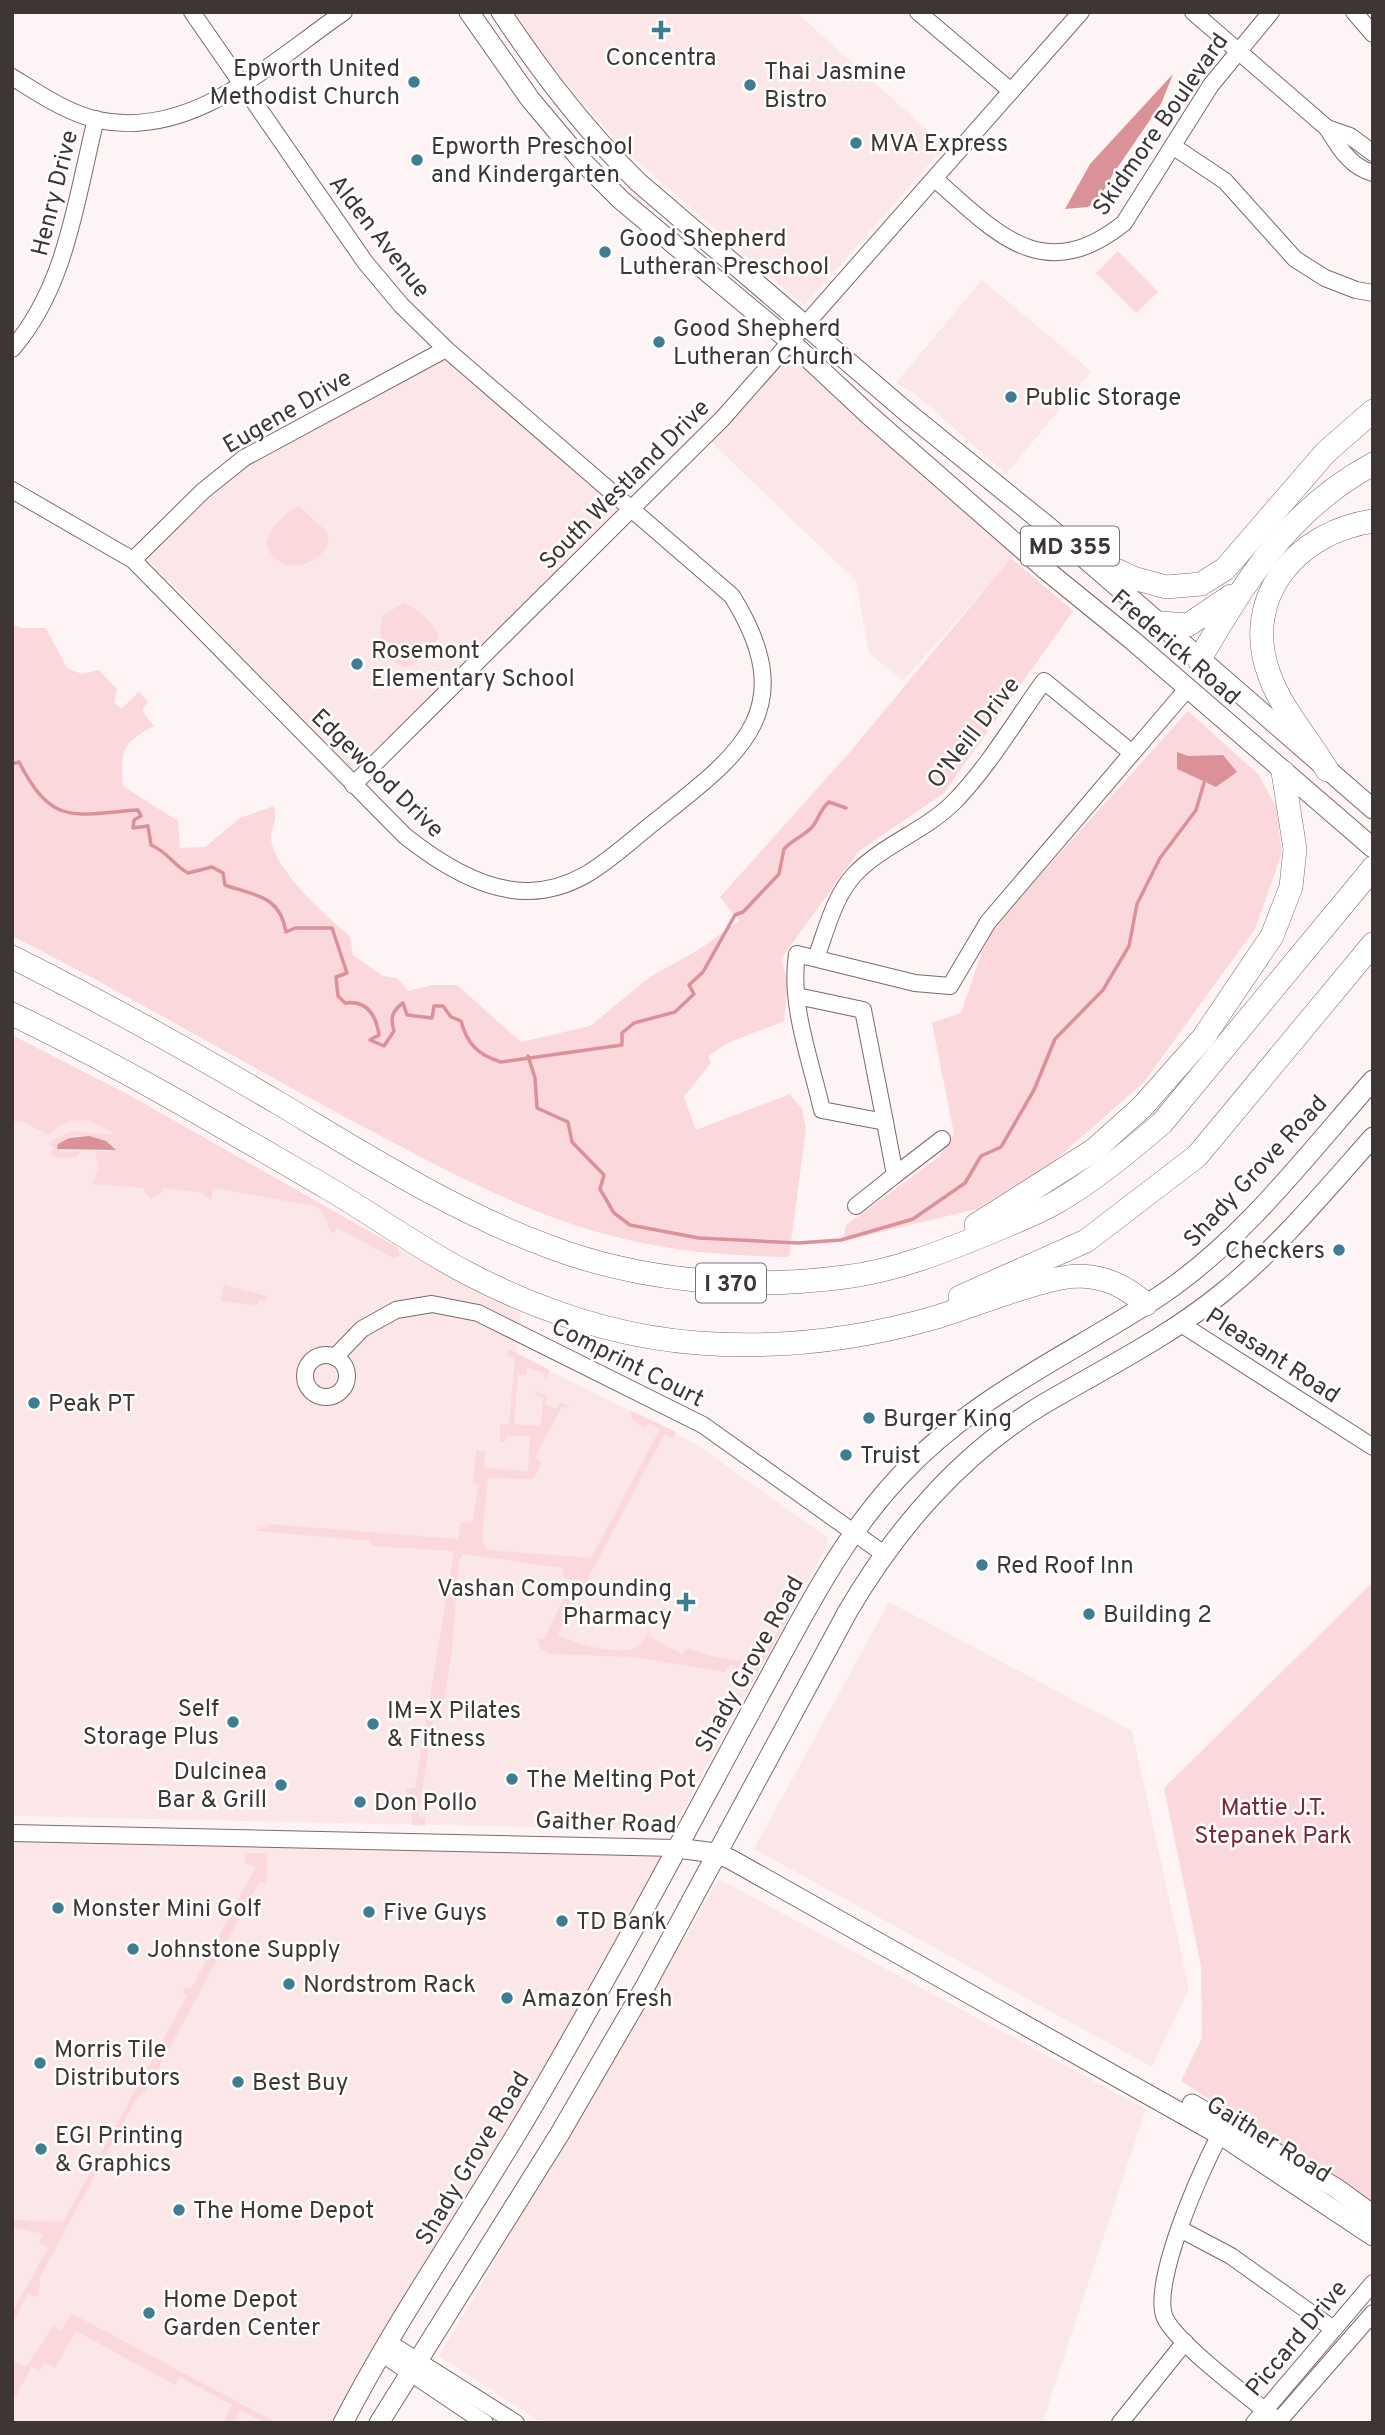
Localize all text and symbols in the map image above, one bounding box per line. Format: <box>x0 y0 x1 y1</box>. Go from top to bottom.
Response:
marker: Concentra <box>651 20 671 40</box>
street label: Skidmore Boulevard <box>1087 28 1236 222</box>
place label: Concentra <box>606 44 716 74</box>
place label: Epworth United Methodist Church <box>209 55 400 113</box>
place label: Thai Jasmine Bistro <box>764 58 906 116</box>
marker: Epworth United Methodist Church <box>406 74 422 90</box>
marker: Thai Jasmine Bistro <box>742 77 758 93</box>
street label: Henry Drive <box>26 127 86 259</box>
place label: MVA Express <box>870 130 1008 160</box>
place label: Epworth Preschool and Kindergarten <box>431 133 633 191</box>
marker: MVA Express <box>848 135 864 151</box>
marker: Epworth Preschool and Kindergarten <box>409 152 425 168</box>
street label: Alden Avenue <box>321 170 436 305</box>
place label: Good Shepherd Lutheran Preschool <box>619 225 829 283</box>
marker: Good Shepherd Lutheran Preschool <box>597 244 613 260</box>
place label: Good Shepherd Lutheran Church <box>673 315 853 373</box>
marker: Good Shepherd Lutheran Church <box>651 334 667 350</box>
street label: Eugene Drive <box>218 364 358 462</box>
place label: Public Storage <box>1025 384 1181 414</box>
marker: Public Storage <box>1003 389 1019 405</box>
street label: South Westland Drive <box>534 394 717 577</box>
road number: MD 355 <box>1021 526 1119 566</box>
street label: Frederick Road <box>1104 584 1246 713</box>
place label: Rosemont Elementary School <box>371 637 575 695</box>
marker: Rosemont Elementary School <box>349 656 365 672</box>
street label: O'Neill Drive <box>922 671 1028 795</box>
street label: Edgewood Drive <box>304 703 449 846</box>
street label: Shady Grove Road <box>1178 1090 1335 1255</box>
place label: Checkers <box>1225 1237 1325 1267</box>
marker: Checkers <box>1331 1242 1347 1258</box>
road number: I 370 <box>696 1264 766 1302</box>
street label: Pleasant Road <box>1199 1302 1345 1411</box>
street label: Comprint Court <box>546 1312 709 1415</box>
place label: Peak PT <box>48 1390 136 1420</box>
marker: Peak PT <box>26 1395 42 1411</box>
place label: Burger King <box>883 1405 1012 1435</box>
marker: Burger King <box>861 1410 877 1426</box>
place label: Truist <box>860 1442 921 1472</box>
marker: Truist <box>838 1447 854 1463</box>
place label: Red Roof Inn <box>996 1552 1134 1582</box>
marker: Red Roof Inn <box>974 1557 990 1573</box>
street label: Shady Grove Road <box>690 1571 812 1759</box>
place label: Vashan Compounding Pharmacy <box>437 1575 672 1633</box>
marker: Vashan Compounding Pharmacy <box>678 1594 694 1610</box>
place label: Building 2 <box>1103 1601 1212 1631</box>
marker: Building 2 <box>1081 1606 1097 1622</box>
place label: Self Storage Plus <box>83 1695 219 1753</box>
place label: IM=X Pilates & Fitness <box>387 1697 521 1755</box>
marker: Self Storage Plus <box>225 1714 241 1730</box>
marker: IM=X Pilates & Fitness <box>365 1716 381 1732</box>
place label: Dulcinea Bar & Grill <box>157 1758 267 1816</box>
place label: The Melting Pot <box>526 1766 696 1796</box>
marker: The Melting Pot <box>504 1771 520 1787</box>
marker: Dulcinea Bar & Grill <box>273 1777 289 1793</box>
place label: Don Pollo <box>374 1789 477 1819</box>
marker: Don Pollo <box>352 1794 368 1810</box>
park label: Mattie J.T. Stepanek Park <box>1194 1794 1352 1852</box>
street label: Gaither Road <box>535 1807 677 1841</box>
place label: Monster Mini Golf <box>72 1895 261 1925</box>
place label: Five Guys <box>383 1899 487 1929</box>
marker: Monster Mini Golf <box>50 1900 66 1916</box>
marker: Five Guys <box>361 1904 377 1920</box>
place label: TD Bank <box>576 1908 667 1938</box>
marker: TD Bank <box>554 1913 570 1929</box>
place label: Johnstone Supply <box>147 1936 340 1966</box>
marker: Johnstone Supply <box>125 1941 141 1957</box>
place label: Nordstrom Rack <box>303 1971 476 2001</box>
marker: Nordstrom Rack <box>281 1976 297 1992</box>
place label: Amazon Fresh <box>521 1985 673 2015</box>
marker: Amazon Fresh <box>499 1990 515 2006</box>
place label: Morris Tile Distributors <box>54 2036 180 2094</box>
marker: Morris Tile Distributors <box>32 2055 48 2071</box>
street label: Shady Grove Road <box>410 2067 537 2251</box>
place label: Best Buy <box>252 2069 349 2099</box>
marker: Best Buy <box>230 2074 246 2090</box>
street label: Gaither Road <box>1200 2091 1336 2191</box>
place label: EGI Printing & Graphics <box>55 2122 183 2180</box>
marker: EGI Printing & Graphics <box>33 2141 49 2157</box>
place label: The Home Depot <box>193 2197 374 2227</box>
marker: The Home Depot <box>171 2202 187 2218</box>
street label: Piccard Drive <box>1240 2275 1355 2404</box>
place label: Home Depot Garden Center <box>163 2286 320 2344</box>
marker: Home Depot Garden Center <box>141 2305 157 2321</box>

